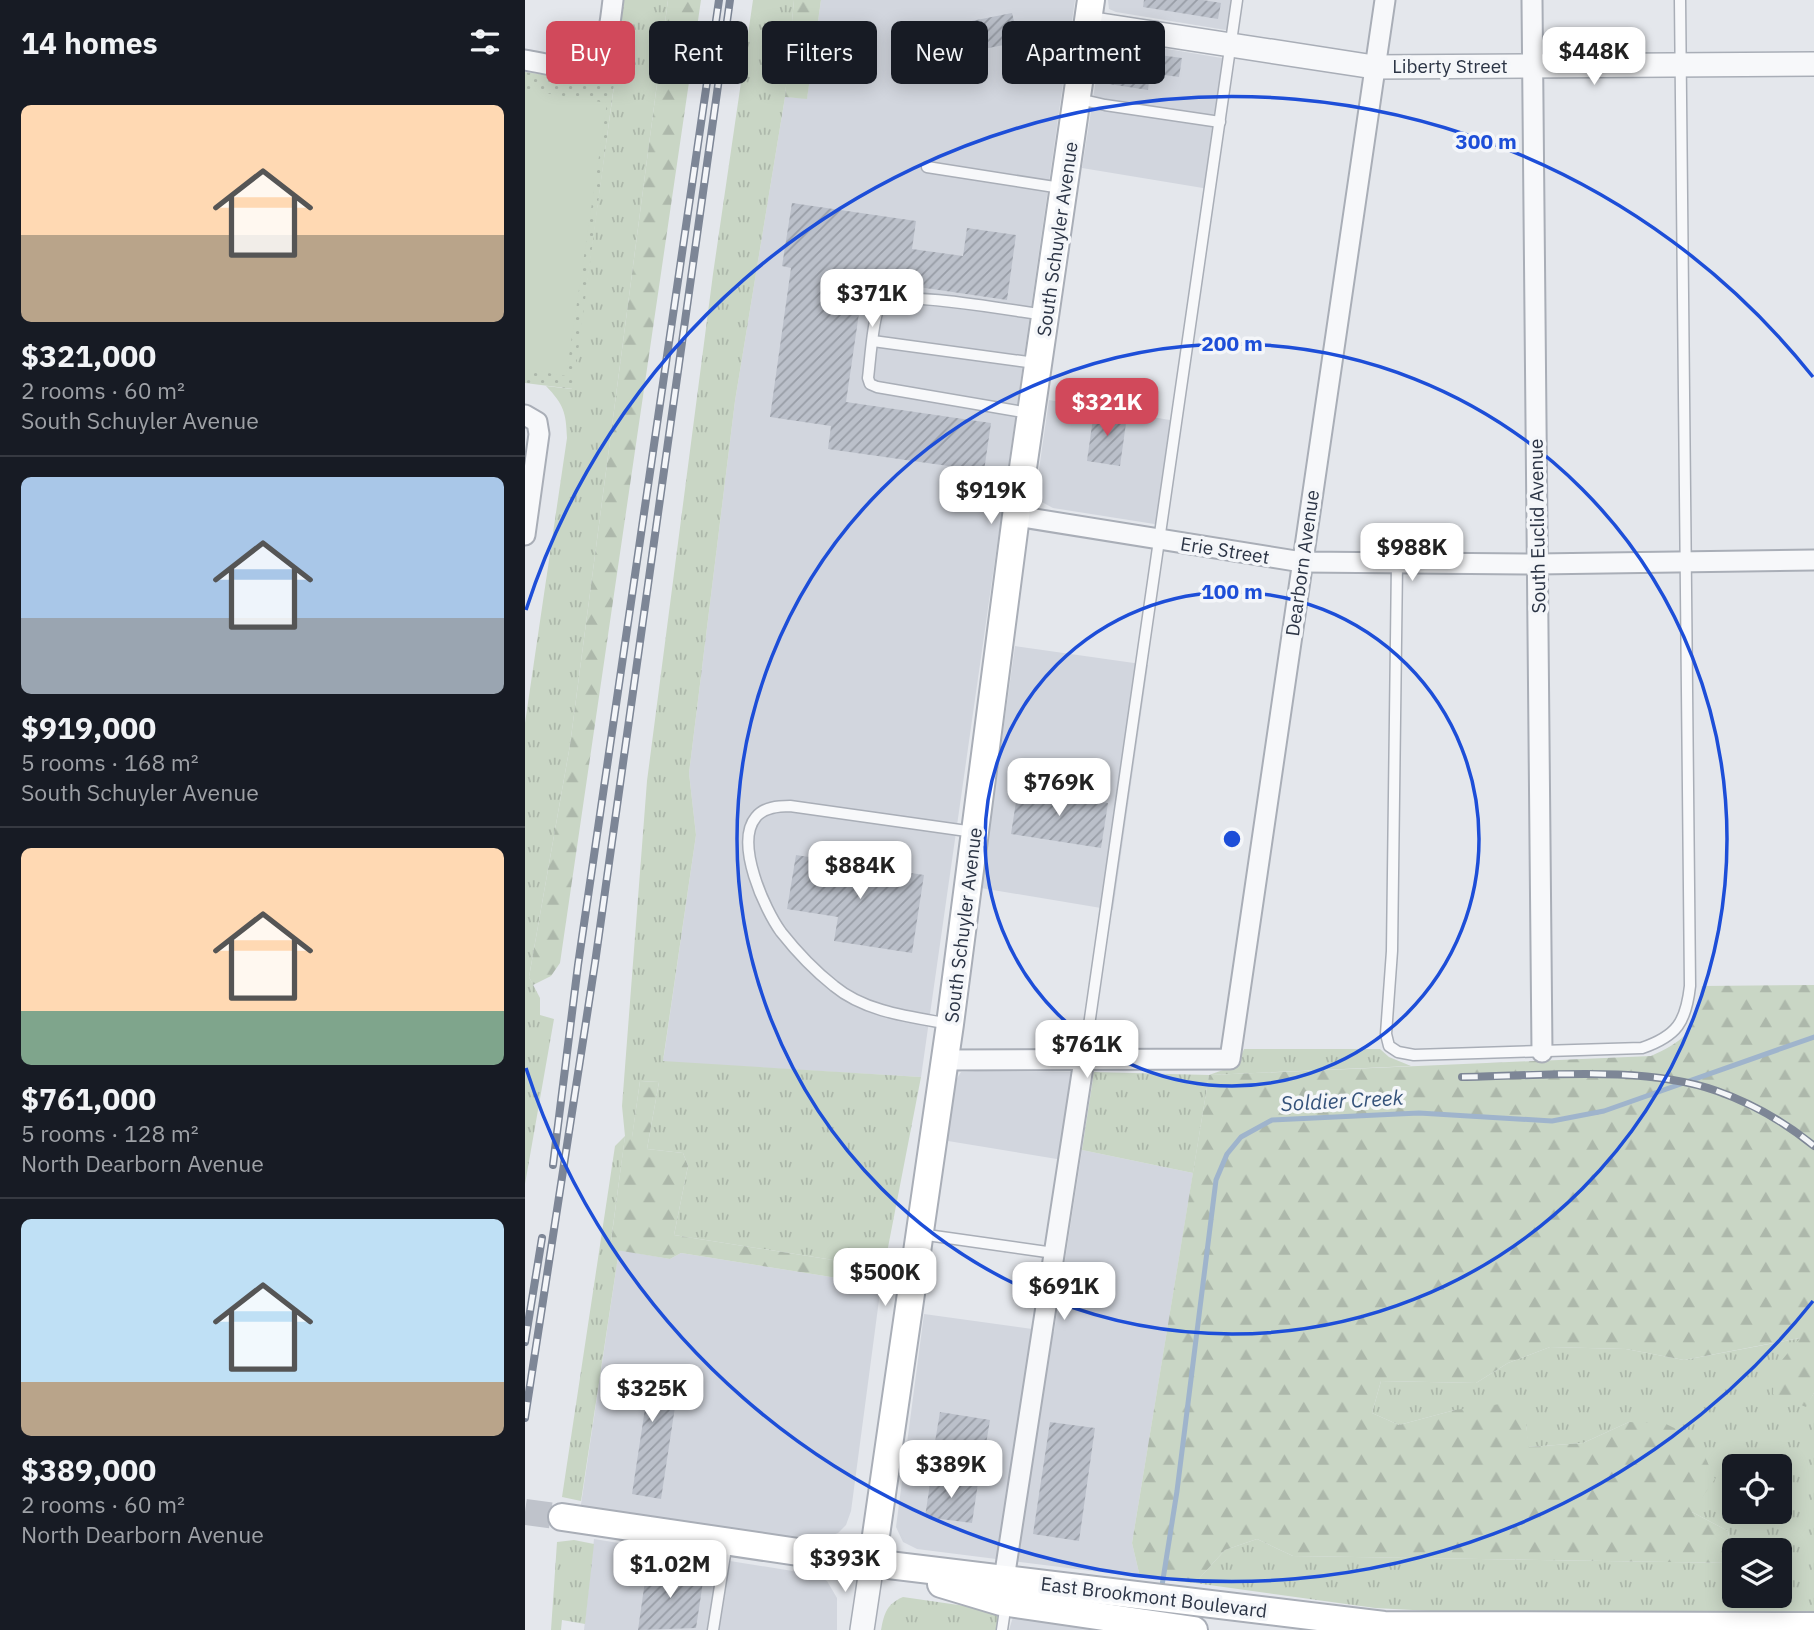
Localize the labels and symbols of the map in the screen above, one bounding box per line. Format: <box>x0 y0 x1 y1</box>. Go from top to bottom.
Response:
pin: $448K <box>1545 28 1643 87</box>
street label: Liberty Street <box>1392 54 1508 78</box>
text: 300 m <box>1455 127 1517 155</box>
street label: South Schuyler Avenue <box>1031 140 1083 338</box>
pin: $371K <box>823 270 921 329</box>
text: 200 m <box>1201 329 1263 357</box>
pin: $321K <box>1058 378 1156 438</box>
street label: South Euclid Avenue <box>1523 438 1551 614</box>
pin: $919K <box>942 466 1040 526</box>
street label: Dearborn Avenue <box>1280 488 1324 638</box>
pin: $988K <box>1363 524 1461 583</box>
street label: Erie Street <box>1179 531 1271 569</box>
text: 100 m <box>1201 577 1263 605</box>
pin: $769K <box>1010 758 1108 818</box>
street label: South Schuyler Avenue <box>939 826 987 1024</box>
centre of rings <box>1220 827 1244 851</box>
pin: $884K <box>811 842 909 901</box>
pin: $761K <box>1038 1020 1136 1080</box>
water label: Soldier Creek <box>1280 1083 1405 1117</box>
pin: $500K <box>836 1248 934 1308</box>
pin: $691K <box>1015 1262 1113 1322</box>
pin: $325K <box>603 1364 701 1424</box>
pin: $389K <box>902 1440 1000 1500</box>
pin: $393K <box>796 1534 894 1594</box>
pin: $1.02M <box>613 1540 727 1600</box>
street label: East Brookmont Boulevard <box>1040 1571 1268 1623</box>

